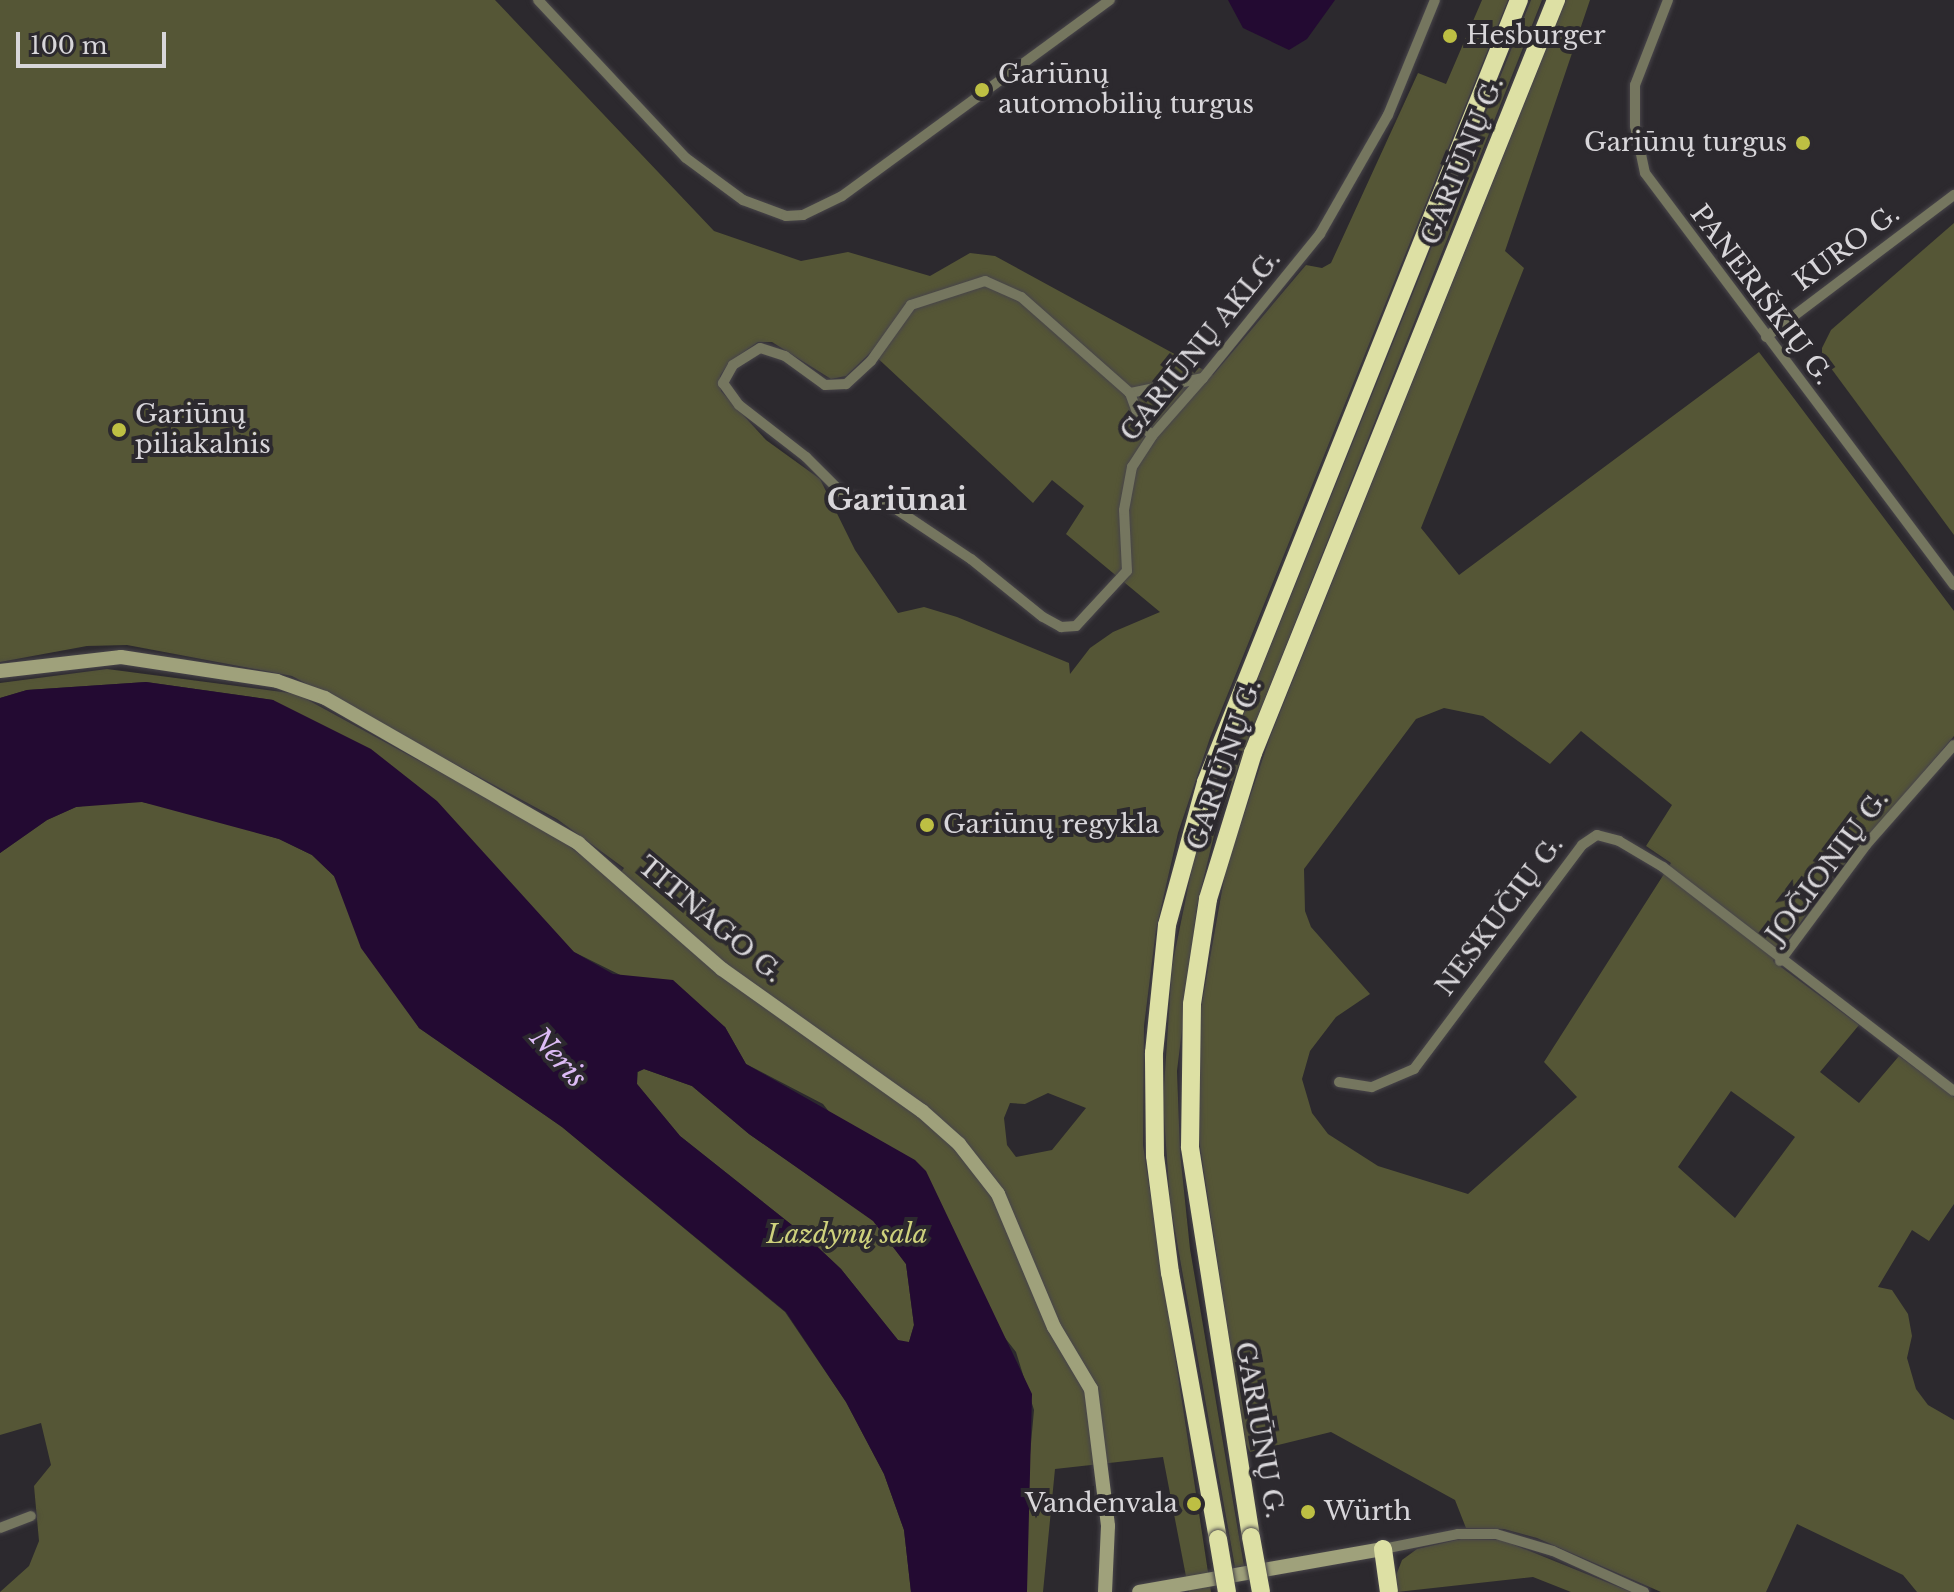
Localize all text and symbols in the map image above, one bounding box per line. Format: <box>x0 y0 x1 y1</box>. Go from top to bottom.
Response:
scale bar <box>20 16 170 66</box>
place label: Hesburger <box>1466 20 1606 52</box>
marker: Hesburger <box>1441 27 1459 45</box>
text: 100 m <box>30 31 108 60</box>
place label: Gariūnų automobilių turgus <box>998 59 1254 120</box>
street label: GARIŪNŲ G. <box>1415 72 1511 250</box>
marker: Gariūnų automobilių turgus <box>973 81 991 99</box>
place label: Gariūnų turgus <box>1584 127 1787 159</box>
marker: Gariūnų turgus <box>1794 134 1812 152</box>
street label: KURO G. <box>1788 198 1906 298</box>
street label: PANERIŠKIŲ G. <box>1683 199 1839 391</box>
street label: GARIŪNŲ AKLG. <box>1114 244 1288 448</box>
place label: Gariūnų piliakalnis <box>135 399 271 460</box>
marker: Gariūnų piliakalnis <box>110 421 128 439</box>
district label: Gariūnai <box>827 482 967 518</box>
street label: GARIŪNŲ G. <box>1181 676 1269 854</box>
street label: JOČIONIŲ G. <box>1760 784 1896 950</box>
place label: Gariūnų regykla <box>943 809 1159 841</box>
marker: Gariūnų regykla <box>918 816 936 834</box>
street label: NESKUČIŲ G. <box>1430 830 1570 1002</box>
street label: TITNAGO G. <box>631 850 789 990</box>
water label: Neris <box>523 1021 593 1095</box>
park label: Lazdynų sala <box>766 1219 928 1251</box>
street label: GARIŪNŲ G. <box>1228 1339 1290 1521</box>
place label: Vandenvala <box>1025 1488 1178 1520</box>
marker: Vandenvala <box>1185 1495 1203 1513</box>
place label: Würth <box>1324 1496 1411 1528</box>
marker: Würth <box>1299 1503 1317 1521</box>

